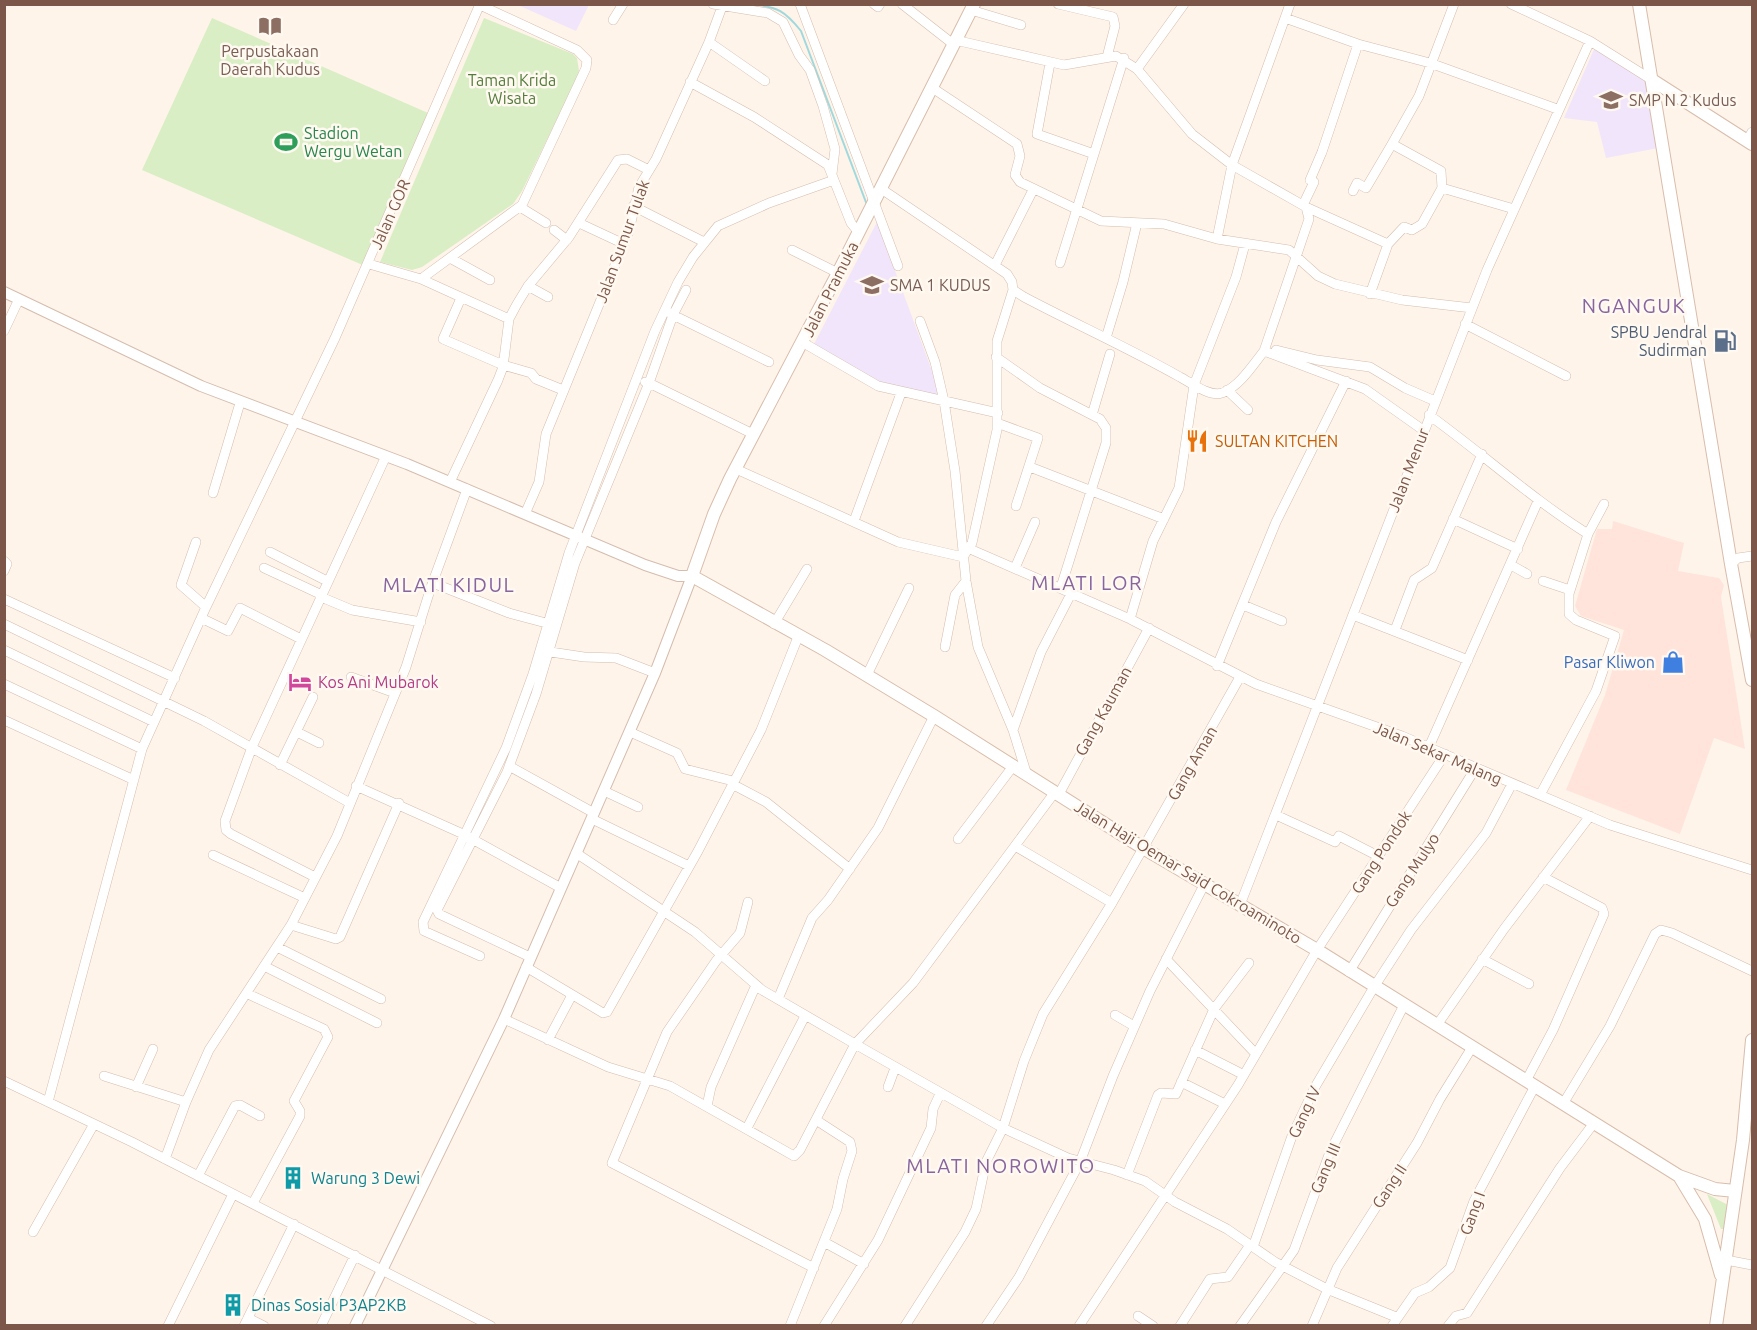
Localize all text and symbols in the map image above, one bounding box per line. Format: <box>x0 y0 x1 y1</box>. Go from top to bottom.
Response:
library icon: Perpustakaan Daerah Kudus <box>257 13 283 39</box>
place label: Perpustakaan Daerah Kudus <box>220 42 320 78</box>
park label: Taman Krida Wisata <box>468 71 556 107</box>
school or university icon: SMP N 2 Kudus <box>1598 87 1624 113</box>
place label: SMP N 2 Kudus <box>1629 91 1737 109</box>
place label: Stadion Wergu Wetan <box>304 124 402 160</box>
sports icon: Stadion Wergu Wetan <box>273 129 299 155</box>
street label: Jalan GOR <box>367 176 413 252</box>
street label: Jalan Sumur Tulak <box>591 177 653 305</box>
street label: Jalan Pramuka <box>798 238 862 340</box>
school or university icon: SMA 1 KUDUS <box>859 272 885 298</box>
place label: SMA 1 KUDUS <box>890 276 990 294</box>
district label: NGANGUK <box>1582 294 1686 317</box>
place label: SPBU Jendral Sudirman <box>1611 323 1707 359</box>
fuel station icon: SPBU Jendral Sudirman <box>1712 328 1738 354</box>
street label: Jalan Menur <box>1384 426 1432 514</box>
restaurant icon: SULTAN KITCHEN <box>1184 428 1210 454</box>
place label: SULTAN KITCHEN <box>1215 432 1338 450</box>
district label: MLATI LOR <box>1031 571 1143 594</box>
district label: MLATI KIDUL <box>383 573 515 596</box>
shop icon: Pasar Kliwon <box>1660 649 1686 675</box>
place label: Pasar Kliwon <box>1564 653 1655 671</box>
street label: Gang Kauman <box>1071 663 1135 759</box>
hotel icon: Kos Ani Mubarok <box>287 669 313 695</box>
place label: Kos Ani Mubarok <box>318 673 439 691</box>
street label: Jalan Sekar Malang <box>1371 718 1505 788</box>
street label: Gang Aman <box>1164 723 1220 803</box>
street label: Jalan Haji Oemar Said Cokroaminoto <box>1071 797 1305 947</box>
street label: Gang Pondok <box>1347 807 1415 897</box>
street label: Gang Mulyo <box>1381 829 1443 911</box>
street label: Gang IV <box>1284 1083 1324 1141</box>
street label: Gang III <box>1306 1140 1344 1196</box>
district label: MLATI NOROWITO <box>906 1154 1096 1177</box>
street label: Gang II <box>1368 1161 1410 1211</box>
building icon: Warung 3 Dewi <box>280 1165 306 1191</box>
place label: Warung 3 Dewi <box>311 1169 420 1187</box>
street label: Gang I <box>1456 1189 1488 1237</box>
building icon: Dinas Sosial P3AP2KB <box>220 1292 246 1318</box>
place label: Dinas Sosial P3AP2KB <box>251 1296 406 1314</box>

